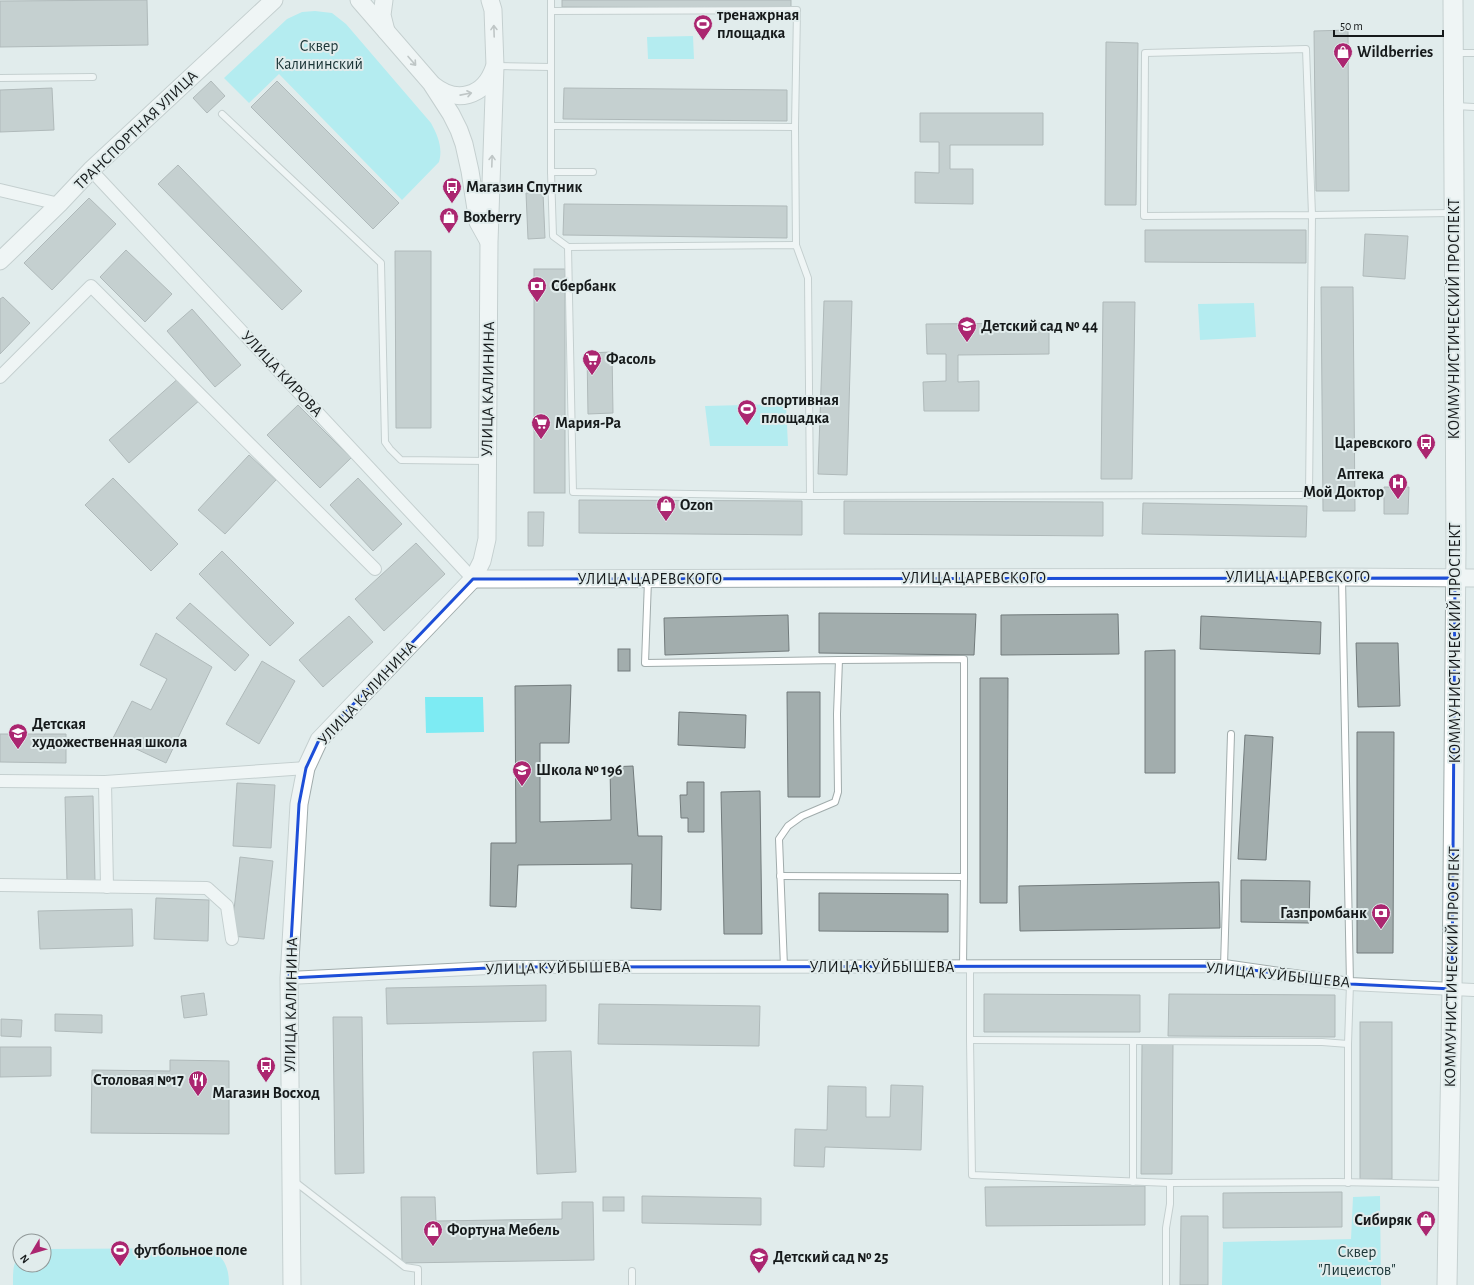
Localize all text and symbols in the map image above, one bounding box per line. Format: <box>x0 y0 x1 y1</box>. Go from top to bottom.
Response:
place label: тренажрная площадка <box>716 7 799 41</box>
scale bar <box>1334 12 1443 38</box>
sports icon: тренажрная площадка <box>692 13 714 41</box>
text: 50 m <box>1340 20 1363 32</box>
one-way arrow <box>490 25 498 38</box>
park label: Сквер Калининский <box>275 38 363 72</box>
shop icon: Wildberries <box>1332 41 1354 69</box>
place label: Wildberries <box>1357 44 1433 60</box>
one-way arrow <box>407 56 416 67</box>
street label: ТРАНСПОРТНАЯ УЛИЦА <box>71 67 201 193</box>
one-way arrow <box>459 90 472 98</box>
one-way arrow <box>488 155 496 168</box>
bus stop icon: Магазин Спутник <box>441 176 463 204</box>
place label: Магазин Спутник <box>466 179 582 196</box>
street label: КОММУНИСТИЧЕСКИЙ ПРОСПЕКТ <box>1445 198 1462 440</box>
shop icon: Boxberry <box>438 206 460 234</box>
place label: Boxberry <box>463 209 522 226</box>
bank icon: Сбербанк <box>526 275 548 303</box>
place label: Сбербанк <box>551 278 616 294</box>
school or university icon: Детский сад № 44 <box>956 315 978 343</box>
place label: Детский сад № 44 <box>981 318 1098 334</box>
street label: УЛИЦА КАЛИНИНА <box>479 321 497 457</box>
street label: УЛИЦА КИРОВА <box>238 328 326 420</box>
supermarket icon: Фасоль <box>581 348 603 376</box>
place label: Фасоль <box>606 351 656 367</box>
place label: спортивная площадка <box>761 392 839 426</box>
sports icon: спортивная площадка <box>736 398 758 426</box>
supermarket icon: Мария-Ра <box>530 412 552 440</box>
place label: Мария-Ра <box>555 415 621 431</box>
bus stop icon: Царевского <box>1415 432 1437 460</box>
place label: Царевского <box>1334 435 1412 451</box>
place label: Аптека Мой Доктор <box>1303 466 1384 500</box>
hospital icon: Аптека Мой Доктор <box>1387 472 1409 500</box>
shop icon: Ozon <box>655 494 677 522</box>
place label: Ozon <box>680 497 713 513</box>
street label: КОММУНИСТИЧЕСКИЙ ПРОСПЕКТ <box>1446 522 1463 764</box>
street label: УЛИЦА ЦАРЕВСКОГО <box>1226 569 1370 585</box>
street label: УЛИЦА ЦАРЕВСКОГО <box>902 570 1046 586</box>
street label: УЛИЦА ЦАРЕВСКОГО <box>578 571 722 587</box>
street label: УЛИЦА КАЛИНИНА <box>315 638 419 748</box>
place label: Детская художественная школа <box>32 716 188 751</box>
school or university icon: Детская художественная школа <box>7 722 29 750</box>
school or university icon: Школа № 196 <box>511 759 533 787</box>
place label: Школа № 196 <box>536 762 623 778</box>
street label: КОММУНИСТИЧЕСКИЙ ПРОСПЕКТ <box>1441 846 1462 1088</box>
bank icon: Газпромбанк <box>1370 902 1392 930</box>
place label: Газпромбанк <box>1280 905 1367 921</box>
street label: УЛИЦА КАЛИНИНА <box>282 937 300 1073</box>
street label: УЛИЦА КУЙБЫШЕВА <box>485 958 631 977</box>
street label: УЛИЦА КУЙБЫШЕВА <box>810 958 955 975</box>
street label: УЛИЦА КУЙБЫШЕВА <box>1205 958 1352 991</box>
bus stop icon: Магазин Восход <box>255 1055 277 1083</box>
restaurant icon: Столовая №17 <box>187 1069 209 1097</box>
place label: Столовая №17 <box>93 1072 184 1088</box>
place label: Магазин Восход <box>212 1085 320 1101</box>
shop icon: Сибиряк <box>1415 1209 1437 1237</box>
place label: Сибиряк <box>1354 1212 1412 1228</box>
shop icon: Фортуна Мебель <box>422 1219 444 1247</box>
place label: Фортуна Мебель <box>447 1222 560 1239</box>
north arrow <box>12 1233 52 1273</box>
sports icon: футбольное поле <box>109 1239 131 1267</box>
place label: футбольное поле <box>134 1242 247 1259</box>
park label: Сквер "Лицеистов" <box>1318 1244 1396 1278</box>
school or university icon: Детский сад № 25 <box>748 1246 770 1274</box>
place label: Детский сад № 25 <box>773 1249 888 1265</box>
text: N <box>18 1252 31 1265</box>

